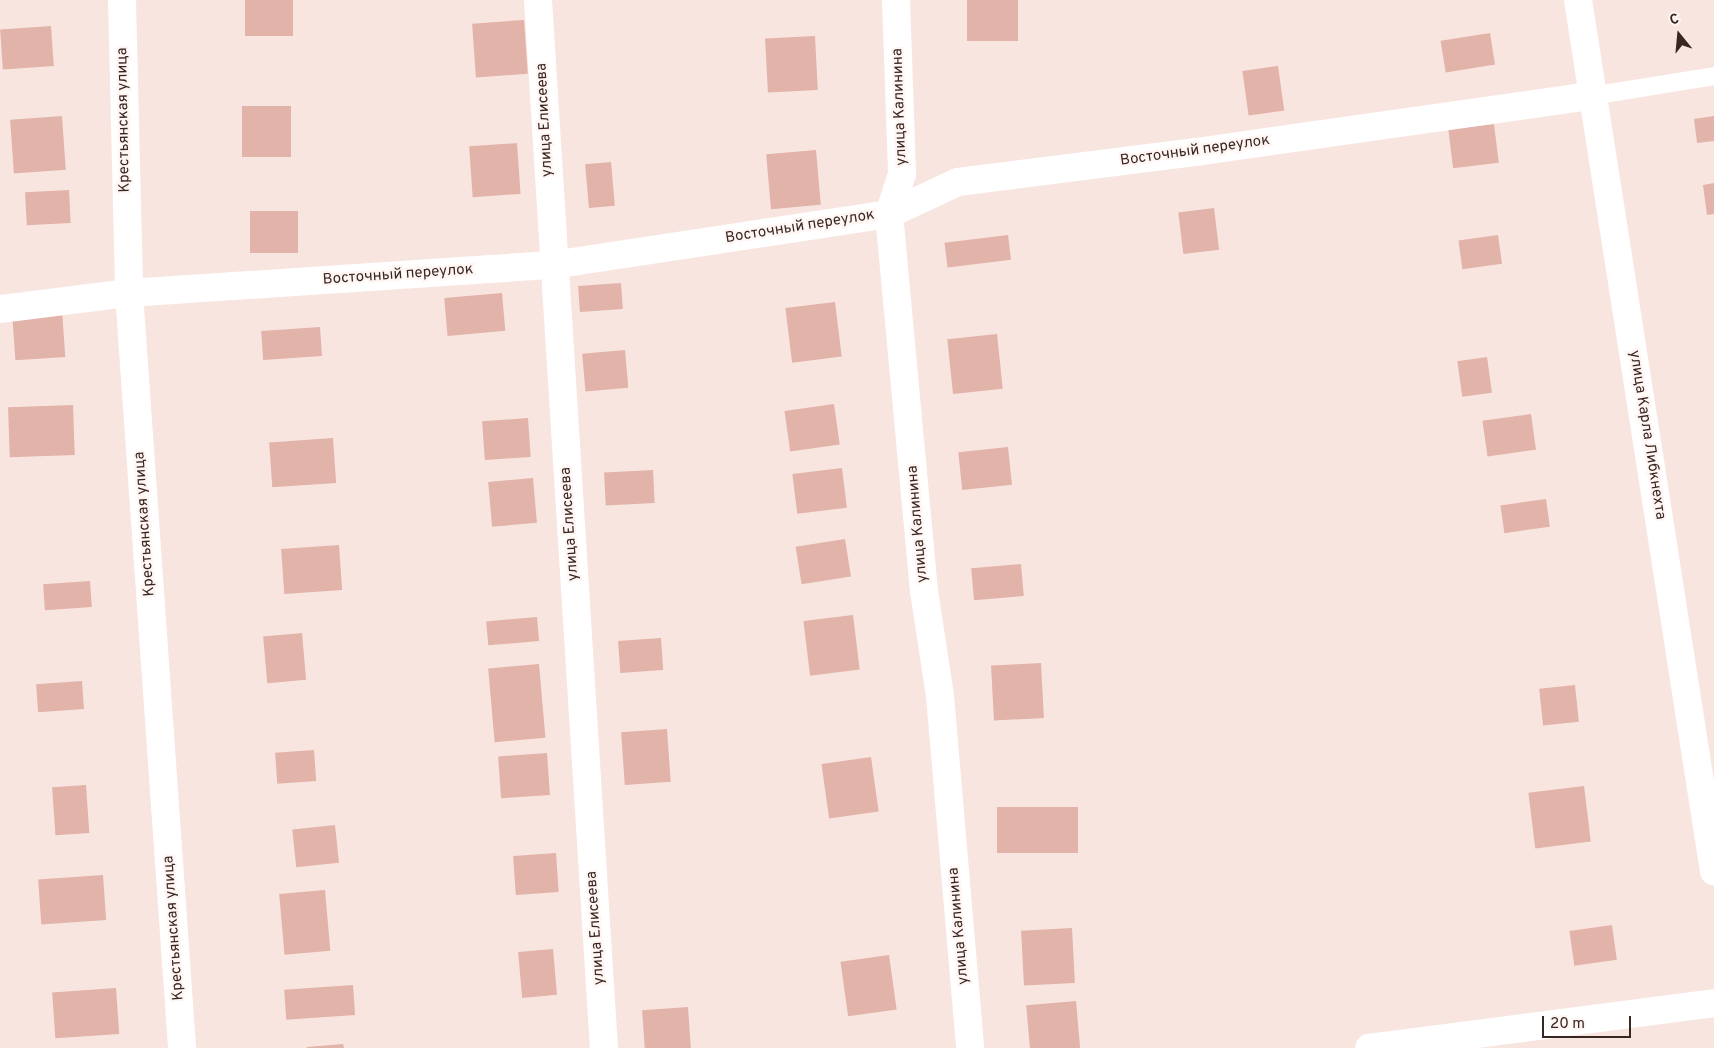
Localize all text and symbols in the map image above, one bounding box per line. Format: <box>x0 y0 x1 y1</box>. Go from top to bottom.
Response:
north arrow <box>1654 10 1704 60</box>
text: С <box>1668 11 1681 30</box>
street label: Крестьянская улица <box>114 47 134 193</box>
street label: улица Калинина <box>889 48 911 166</box>
street label: улица Елисеева <box>533 63 557 177</box>
street label: Восточный переулок <box>1119 132 1271 170</box>
street label: Восточный переулок <box>724 206 876 248</box>
street label: Восточный переулок <box>322 261 474 289</box>
street label: улица Карла Либкнехта <box>1625 349 1669 521</box>
street label: Крестьянская улица <box>131 451 159 597</box>
street label: улица Калинина <box>904 465 932 583</box>
street label: улица Елисеева <box>557 466 583 582</box>
street label: Крестьянская улица <box>160 855 188 1001</box>
street label: улица Калинина <box>945 867 973 985</box>
street label: улица Елисеева <box>583 870 609 986</box>
scale bar <box>1544 1006 1633 1038</box>
text: 20 m <box>1550 1015 1585 1034</box>

